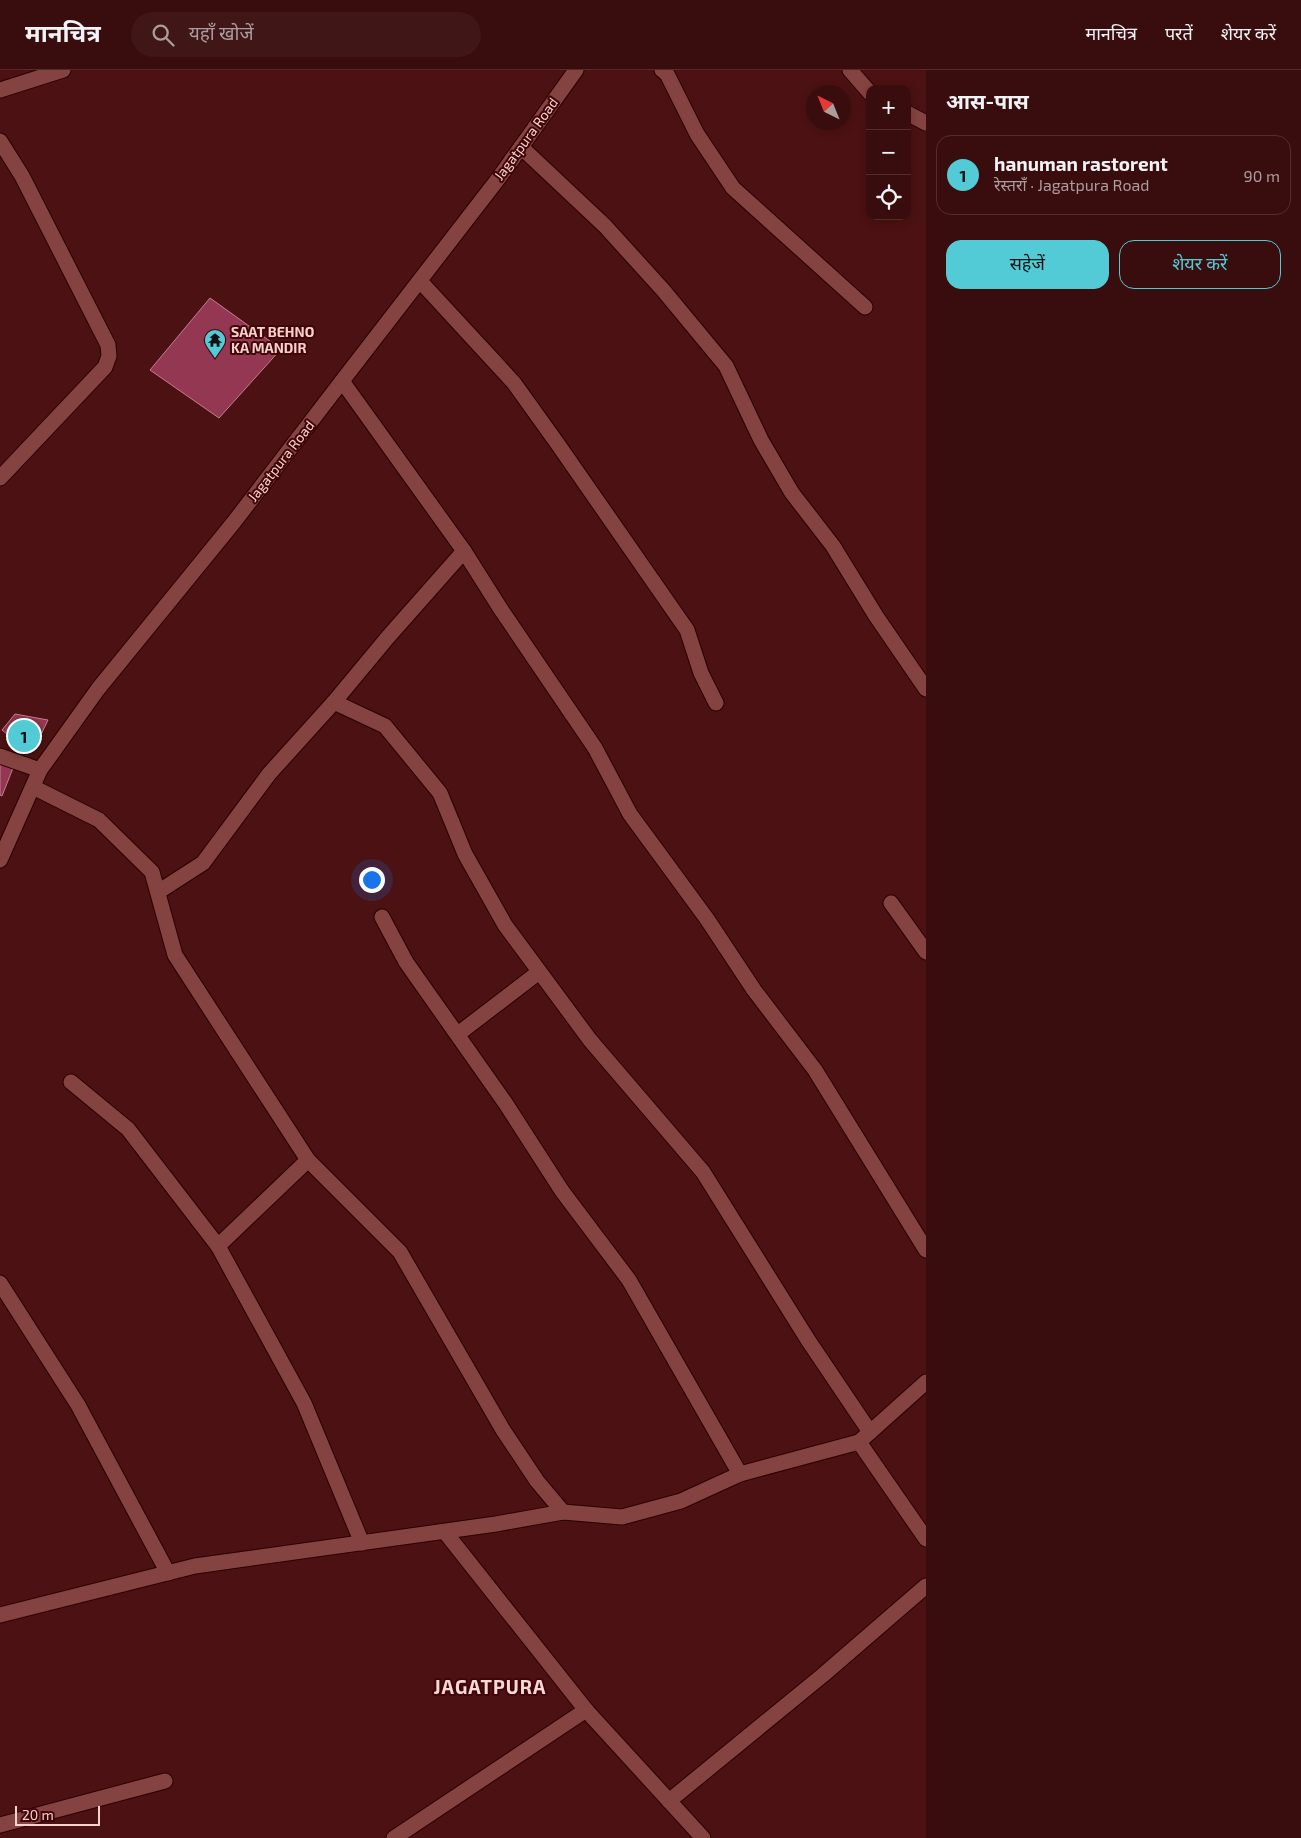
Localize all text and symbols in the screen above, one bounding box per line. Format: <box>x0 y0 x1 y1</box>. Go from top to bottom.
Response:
search box <box>131 12 481 57</box>
text: मानचित्र <box>25 18 101 47</box>
icon: search <box>149 21 177 49</box>
text: यहाँ खोजें <box>189 21 254 44</box>
text: मानचित्र <box>1085 22 1137 44</box>
text: परतें <box>1165 22 1193 44</box>
text: शेयर करें <box>1221 22 1276 44</box>
north arrow <box>806 85 851 130</box>
map controls <box>866 85 911 220</box>
button: + <box>866 85 911 130</box>
text: आस-पास <box>946 88 1029 113</box>
street label: Jagatpura Road <box>490 94 561 183</box>
button: − <box>866 130 911 175</box>
text: hanuman rastorent <box>994 152 1168 175</box>
text: 1 <box>960 166 966 185</box>
text: 90 m <box>1244 166 1280 185</box>
button: locate <box>866 175 911 220</box>
text: रेस्तराँ · Jagatpura Road <box>994 175 1149 194</box>
button: सहेजें <box>946 240 1109 289</box>
button: शेयर करें <box>1119 240 1281 289</box>
place label: SAAT BEHNO KA MANDIR <box>231 323 314 356</box>
temple icon: SAAT BEHNO KA MANDIR <box>203 328 227 359</box>
street label: Jagatpura Road <box>244 417 317 505</box>
pin: 1 <box>8 717 40 755</box>
your location <box>359 867 385 893</box>
district label: JAGATPURA <box>434 1675 546 1698</box>
scale bar <box>15 1803 100 1826</box>
text: 20 m <box>22 1806 54 1823</box>

